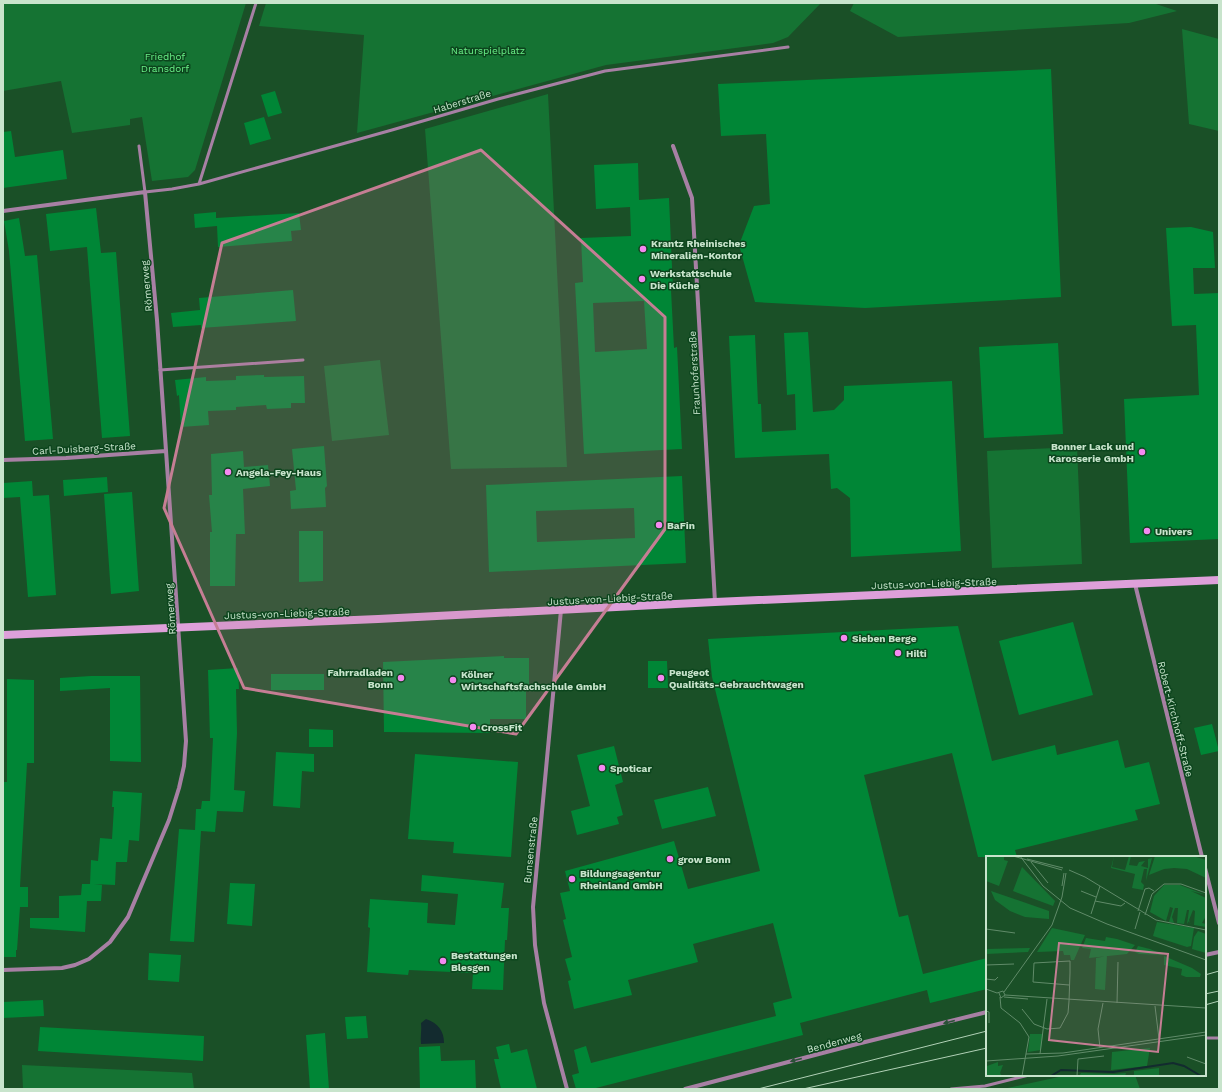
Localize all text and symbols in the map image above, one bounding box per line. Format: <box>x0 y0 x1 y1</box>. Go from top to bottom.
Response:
park label: Naturspielplatz <box>451 45 525 56</box>
park label: Friedhof Dransdorf <box>141 51 189 74</box>
street label: Haberstraße <box>432 87 493 115</box>
place label: Krantz Rheinisches Mineralien-Kontor <box>651 238 746 261</box>
marker: Krantz Rheinisches Mineralien-Kontor <box>638 244 648 254</box>
street label: Römerweg <box>139 259 154 312</box>
place label: Werkstattschule Die Küche <box>650 268 732 291</box>
marker: Werkstattschule Die Küche <box>637 274 647 284</box>
street label: Fraunhoferstraße <box>687 330 702 415</box>
street label: Carl-Duisberg-Straße <box>32 440 136 457</box>
place label: Bonner Lack und Karosserie GmbH <box>1049 441 1134 464</box>
marker: Bonner Lack und Karosserie GmbH <box>1137 447 1147 457</box>
marker: Angela-Fey-Haus <box>223 467 233 477</box>
place label: Angela-Fey-Haus <box>236 467 322 478</box>
marker: BaFin <box>654 520 664 530</box>
place label: BaFin <box>667 520 695 531</box>
marker: Univers <box>1142 526 1152 536</box>
place label: Univers <box>1155 526 1193 537</box>
street label: Justus-von-Liebig-Straße <box>871 576 997 591</box>
street label: Römerweg <box>163 582 178 635</box>
street label: Justus-von-Liebig-Straße <box>547 590 673 607</box>
street label: Justus-von-Liebig-Straße <box>224 606 350 621</box>
marker: Sieben Berge <box>839 633 849 643</box>
place label: Sieben Berge <box>852 633 917 644</box>
marker: Hilti <box>893 648 903 658</box>
place label: Hilti <box>906 648 927 659</box>
street label: Robert-Kirchhoff-Straße <box>1156 660 1195 778</box>
place label: Fahrradladen Bonn <box>327 667 393 690</box>
place label: Peugeot Qualitäts-Gebrauchtwagen <box>669 667 804 690</box>
place label: Kölner Wirtschaftsfachschule GmbH <box>461 669 606 692</box>
marker: Fahrradladen Bonn <box>396 673 406 683</box>
marker: Peugeot Qualitäts-Gebrauchtwagen <box>656 673 666 683</box>
marker: Kölner Wirtschaftsfachschule GmbH <box>448 675 458 685</box>
marker: CrossFit <box>468 722 478 732</box>
place label: CrossFit <box>481 722 523 733</box>
marker: Spoticar <box>597 763 607 773</box>
place label: Spoticar <box>610 763 652 774</box>
street label: Bunsenstraße <box>522 816 539 884</box>
marker: grow Bonn <box>665 854 675 864</box>
place label: grow Bonn <box>678 854 731 865</box>
inset map <box>986 856 1206 1076</box>
place label: Bildungsagentur Rheinland GmbH <box>580 868 663 891</box>
marker: Bildungsagentur Rheinland GmbH <box>567 874 577 884</box>
place label: Bestattungen Blesgen <box>451 950 517 973</box>
marker: Bestattungen Blesgen <box>438 956 448 966</box>
one-way arrow <box>943 1019 955 1025</box>
street label: Bendenweg <box>806 1030 863 1055</box>
one-way arrow <box>790 1057 802 1063</box>

